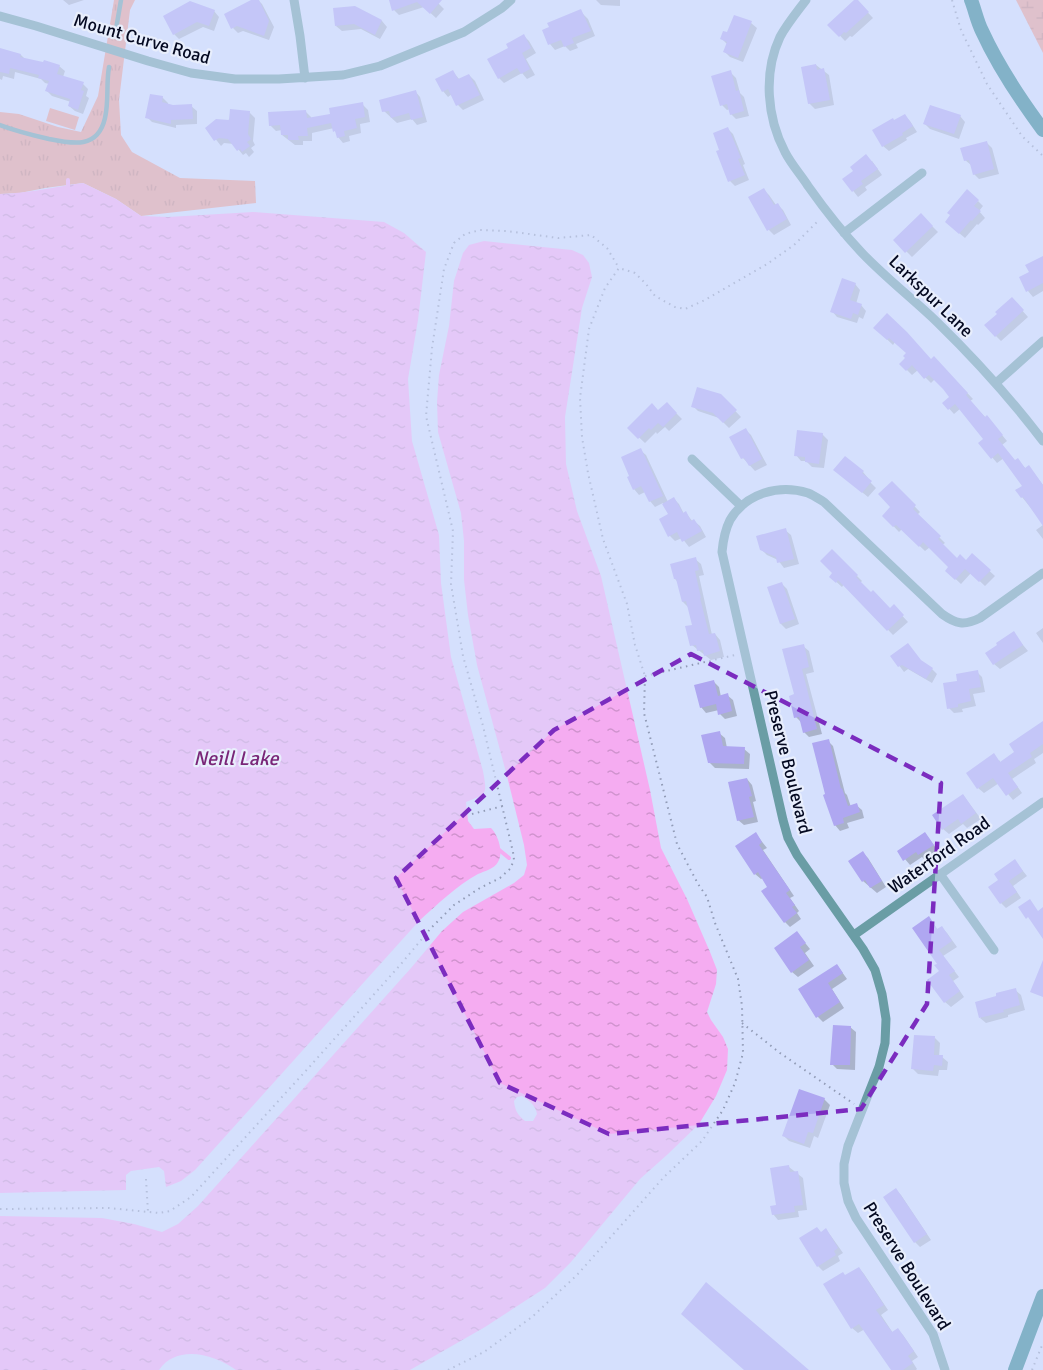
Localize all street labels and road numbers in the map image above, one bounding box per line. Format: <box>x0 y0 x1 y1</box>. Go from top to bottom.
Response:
street label: Mount Curve Road <box>71 9 213 69</box>
street label: Larkspur Lane <box>884 250 978 342</box>
street label: Preserve Boulevard <box>759 688 817 836</box>
street label: Waterford Road <box>884 812 994 898</box>
street label: Preserve Boulevard <box>859 1198 955 1334</box>

